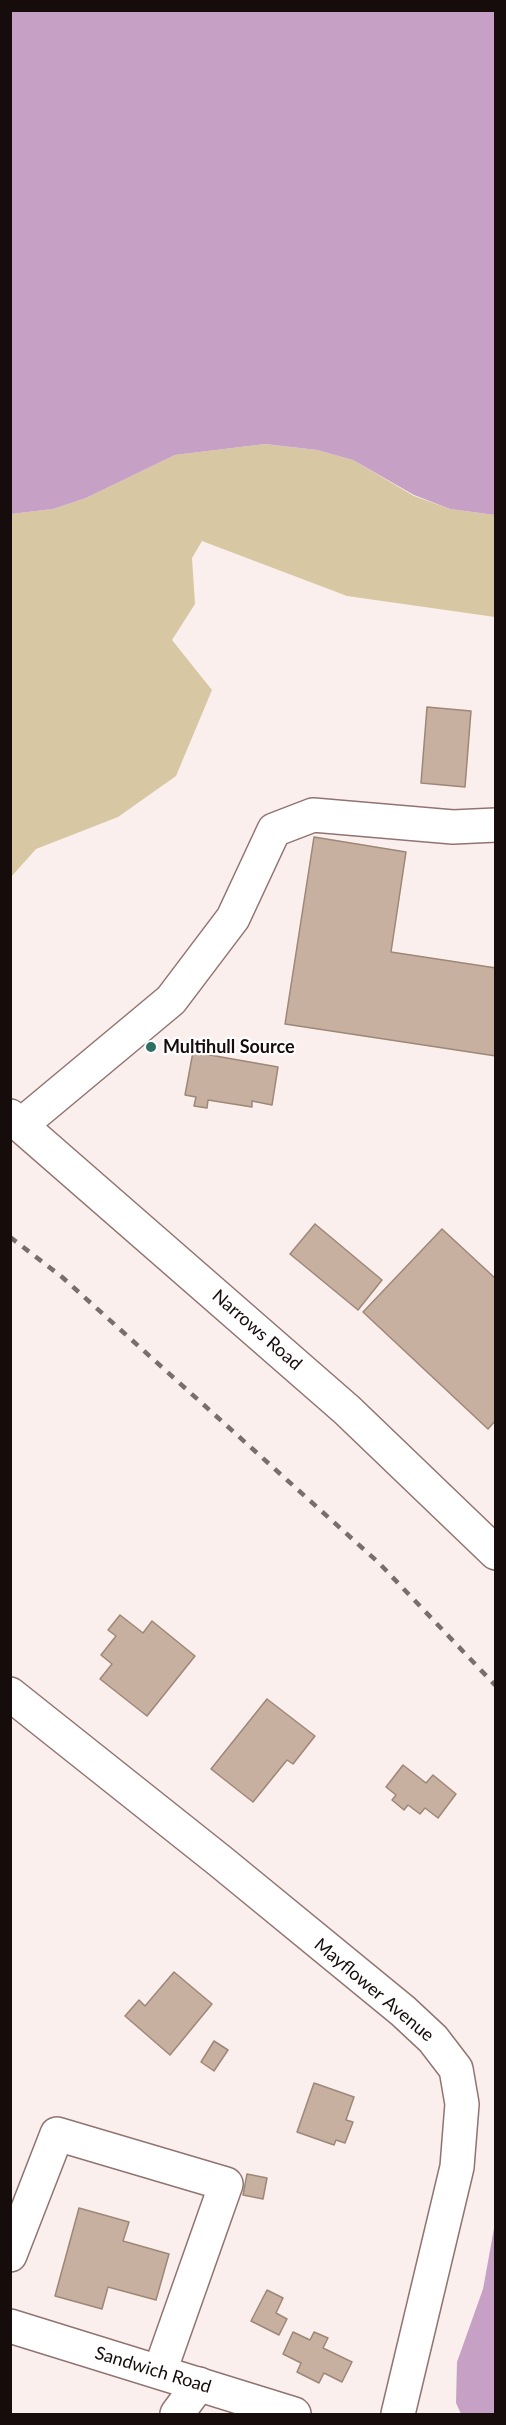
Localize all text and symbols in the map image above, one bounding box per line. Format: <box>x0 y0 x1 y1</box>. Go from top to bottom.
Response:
place label: Multihull Source <box>163 1036 295 1058</box>
marker: Multihull Source <box>144 1040 158 1054</box>
street label: Narrows Road <box>208 1285 306 1375</box>
street label: Mayflower Avenue <box>310 1934 438 2046</box>
street label: Sandwich Road <box>92 2342 214 2398</box>

